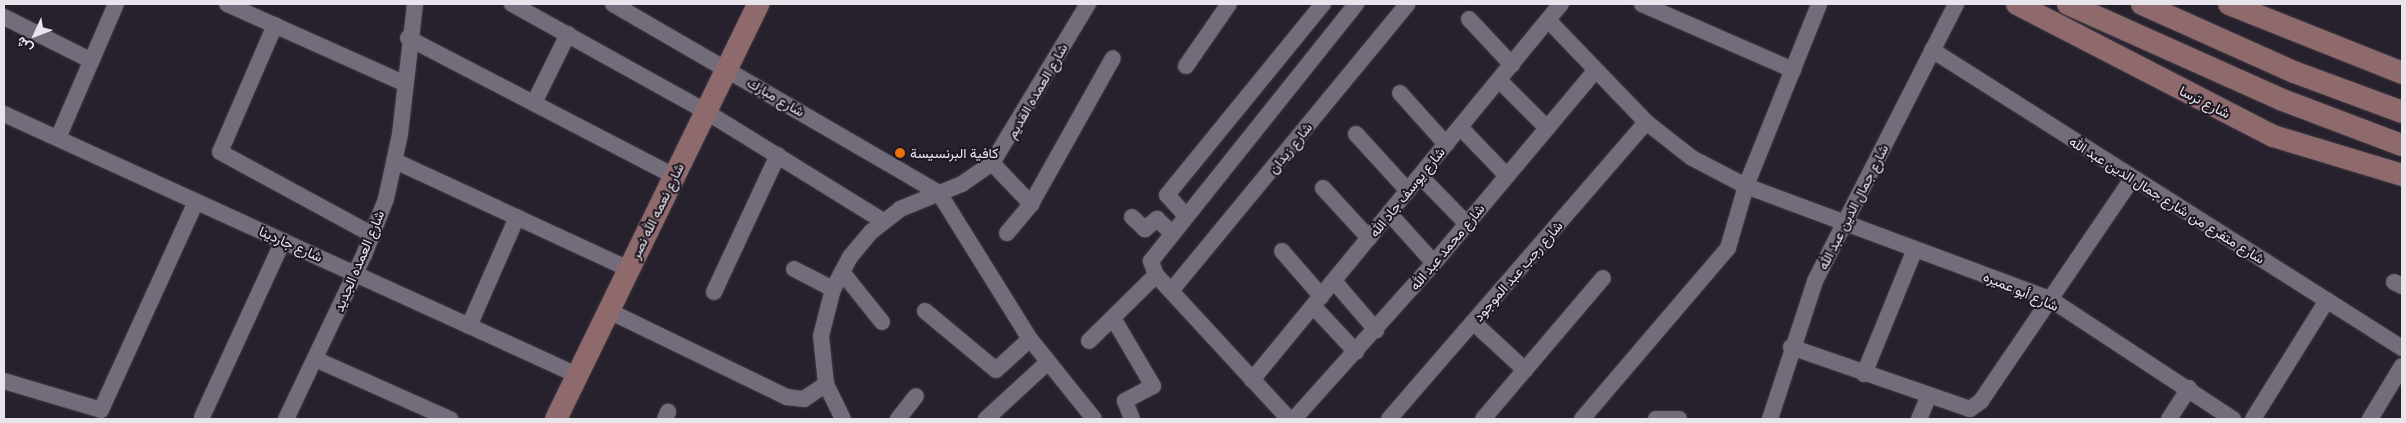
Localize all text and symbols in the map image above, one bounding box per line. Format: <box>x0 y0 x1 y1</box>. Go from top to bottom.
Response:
north arrow <box>10 10 60 60</box>
text: ش <box>12 33 36 58</box>
street label: شارع العمده القديم <box>1003 40 1071 142</box>
street label: شارع مبارك <box>744 74 808 120</box>
street label: شارع ترسا <box>2177 82 2233 122</box>
street label: شارع زيدان <box>1264 119 1316 177</box>
street label: شارع متفرع من شارع جمال الدين عبد الله <box>2066 133 2268 267</box>
street label: شارع جمال الدين عبد الله <box>1814 142 1892 272</box>
street label: شارع يوسف جاد الله <box>1366 144 1448 240</box>
place label: كافية البرنسيسة <box>910 145 998 161</box>
marker: كافية البرنسيسة <box>894 147 906 159</box>
street label: شارع نعمه الله نصر <box>627 160 687 262</box>
street label: شارع محمد عبد الله <box>1406 200 1488 294</box>
street label: شارع العمده الجديد <box>330 208 388 314</box>
street label: شارع رجب عبد الموجود <box>1470 217 1566 325</box>
street label: شارع جاردينا <box>257 223 325 265</box>
street label: شارع أبو عميره <box>1981 268 2061 314</box>

